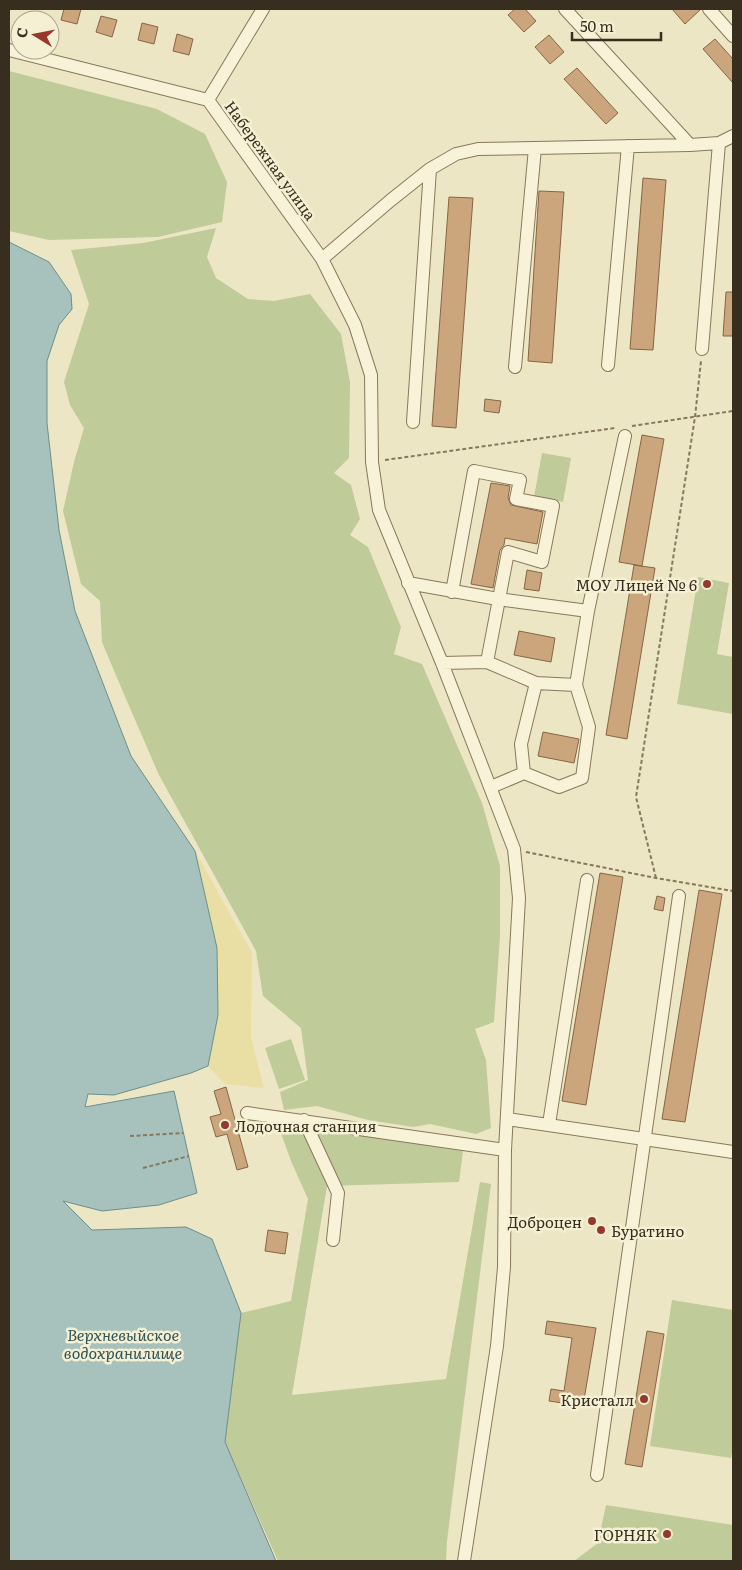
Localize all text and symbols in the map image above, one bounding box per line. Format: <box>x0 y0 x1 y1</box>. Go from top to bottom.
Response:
north arrow <box>10 10 60 60</box>
scale bar <box>572 10 661 42</box>
text: 50 m <box>580 14 614 37</box>
text: С <box>11 26 32 39</box>
street label: Набережная улица <box>220 95 323 225</box>
place label: МОУ Лицей № 6 <box>576 573 697 596</box>
marker: МОУ Лицей № 6 <box>701 578 713 590</box>
place label: Лодочная станция <box>235 1114 376 1137</box>
marker: Лодочная станция <box>219 1119 231 1131</box>
place label: Доброцен <box>508 1210 582 1233</box>
marker: Доброцен <box>586 1215 598 1227</box>
place label: Буратино <box>611 1219 684 1242</box>
marker: Буратино <box>595 1224 607 1236</box>
water label: Верхневыйское водохранилище <box>64 1322 182 1364</box>
place label: Кристалл <box>561 1388 634 1411</box>
marker: Кристалл <box>638 1393 650 1405</box>
place label: ГОРНЯК <box>594 1523 657 1546</box>
marker: ГОРНЯК <box>661 1528 673 1540</box>

